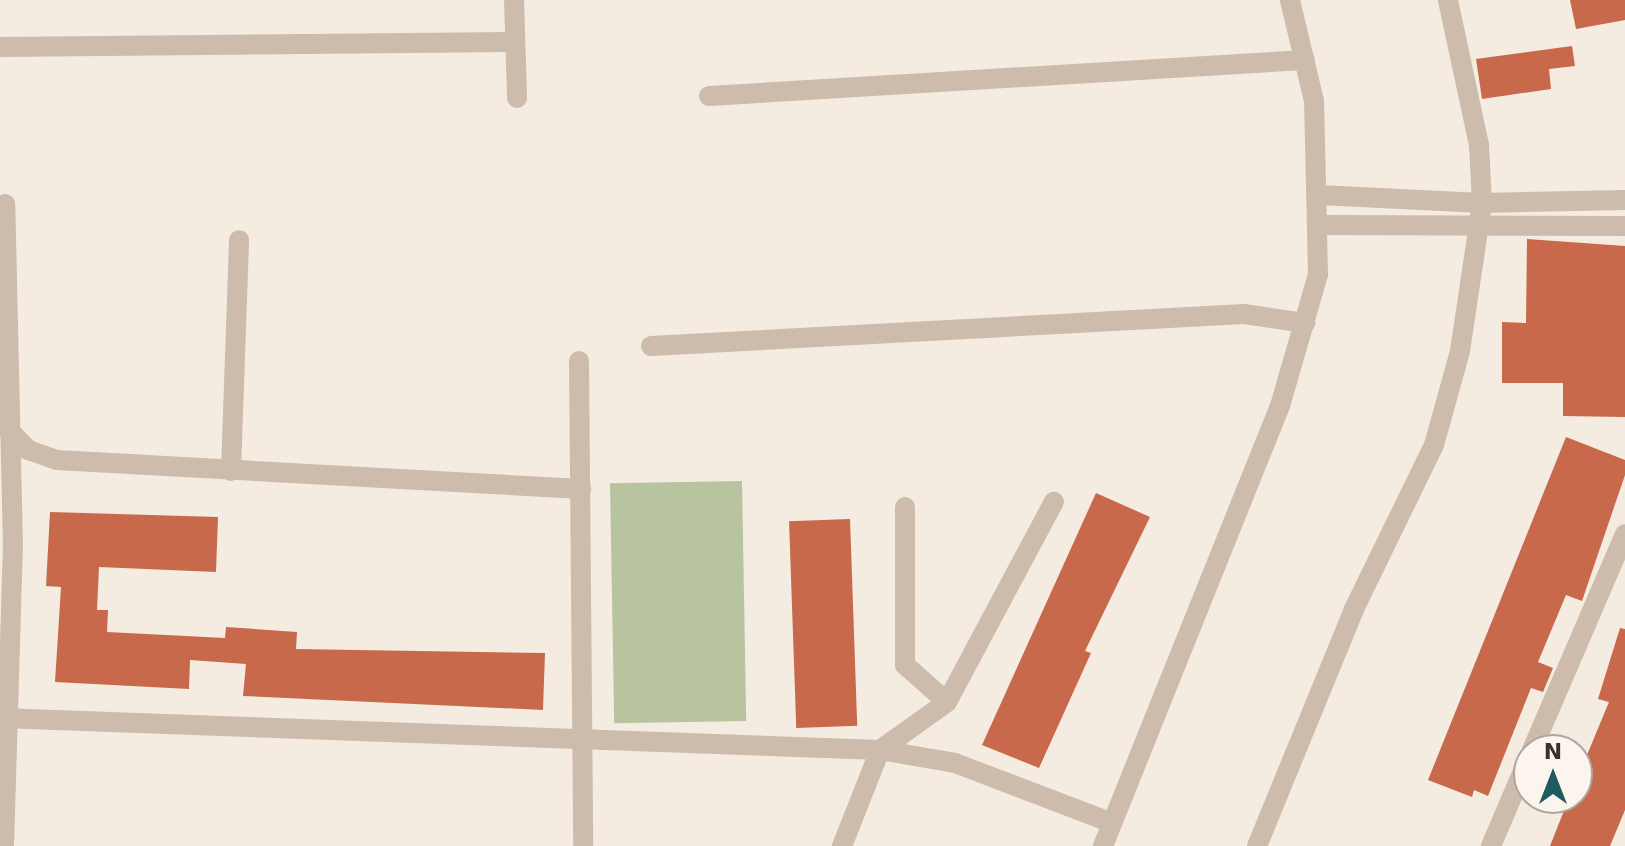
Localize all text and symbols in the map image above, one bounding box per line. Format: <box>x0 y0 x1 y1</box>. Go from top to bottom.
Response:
north arrow <box>1513 734 1593 814</box>
text: N <box>1544 739 1562 764</box>

